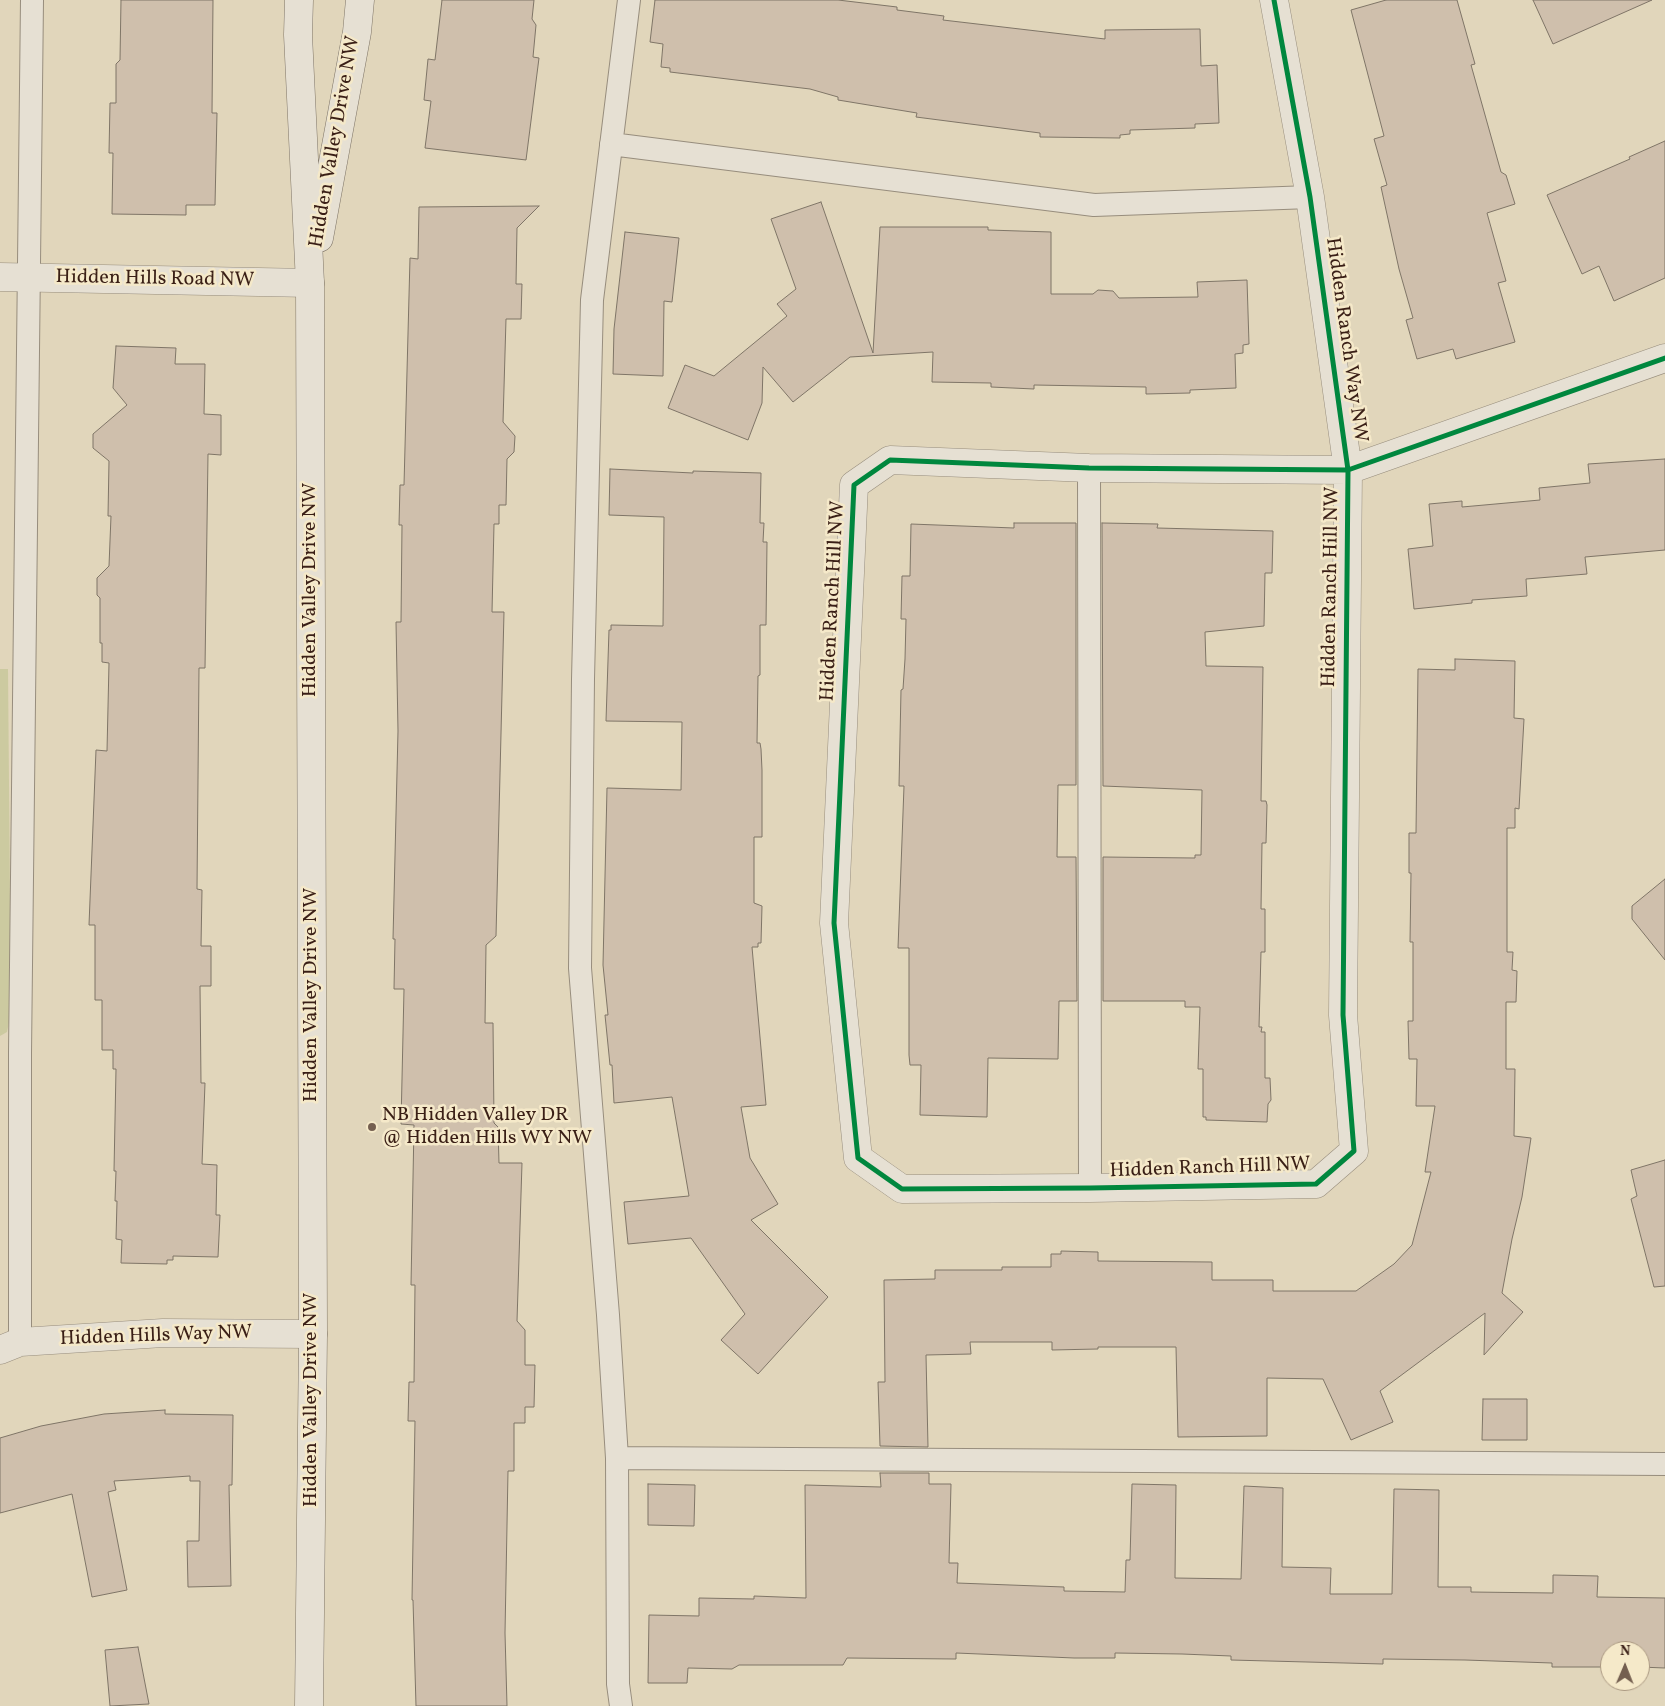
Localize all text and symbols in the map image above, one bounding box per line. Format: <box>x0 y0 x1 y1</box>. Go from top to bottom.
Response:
street label: Hidden Valley Drive NW <box>306 34 366 250</box>
street label: Hidden Ranch Way NW <box>1319 236 1371 444</box>
street label: Hidden Hills Road NW <box>55 266 255 294</box>
street label: Hidden Valley Drive NW <box>299 483 323 697</box>
street label: Hidden Ranch Hill NW <box>1318 486 1346 688</box>
street label: Hidden Ranch Hill NW <box>817 500 851 702</box>
street label: Hidden Valley Drive NW <box>300 888 324 1102</box>
place label: NB Hidden Valley DR @ Hidden Hills WY NW <box>382 1104 592 1151</box>
marker: NB Hidden Valley DR @ Hidden Hills WY NW <box>366 1121 378 1133</box>
street label: Hidden Ranch Hill NW <box>1109 1154 1311 1184</box>
street label: Hidden Valley Drive NW <box>300 1293 324 1507</box>
street label: Hidden Hills Way NW <box>59 1322 253 1352</box>
north arrow <box>1600 1641 1650 1691</box>
text: N <box>1620 1642 1630 1661</box>

